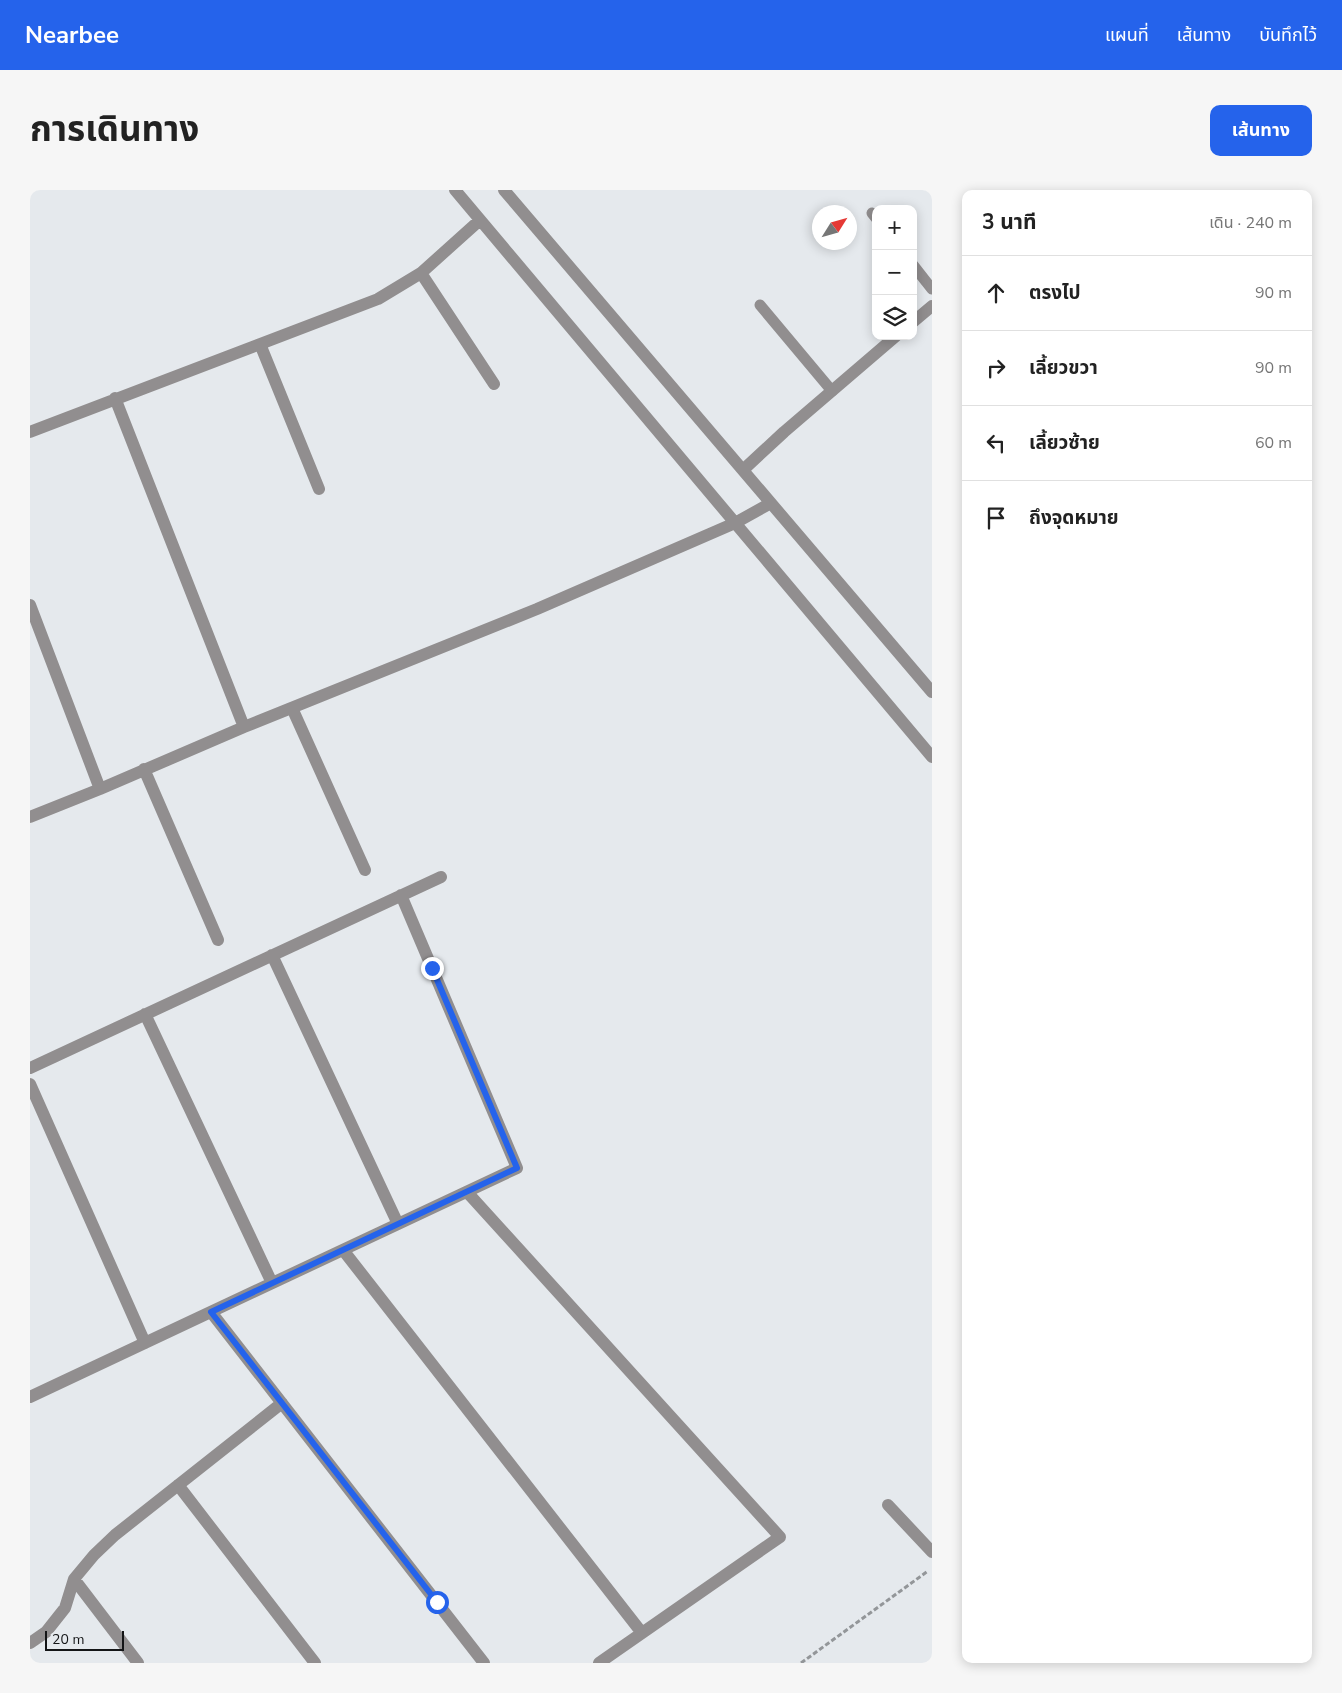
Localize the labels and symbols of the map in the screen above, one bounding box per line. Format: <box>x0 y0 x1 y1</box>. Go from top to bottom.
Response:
north arrow <box>812 205 857 250</box>
route end <box>421 957 444 980</box>
route start <box>426 1591 449 1614</box>
scale bar <box>45 1628 124 1651</box>

